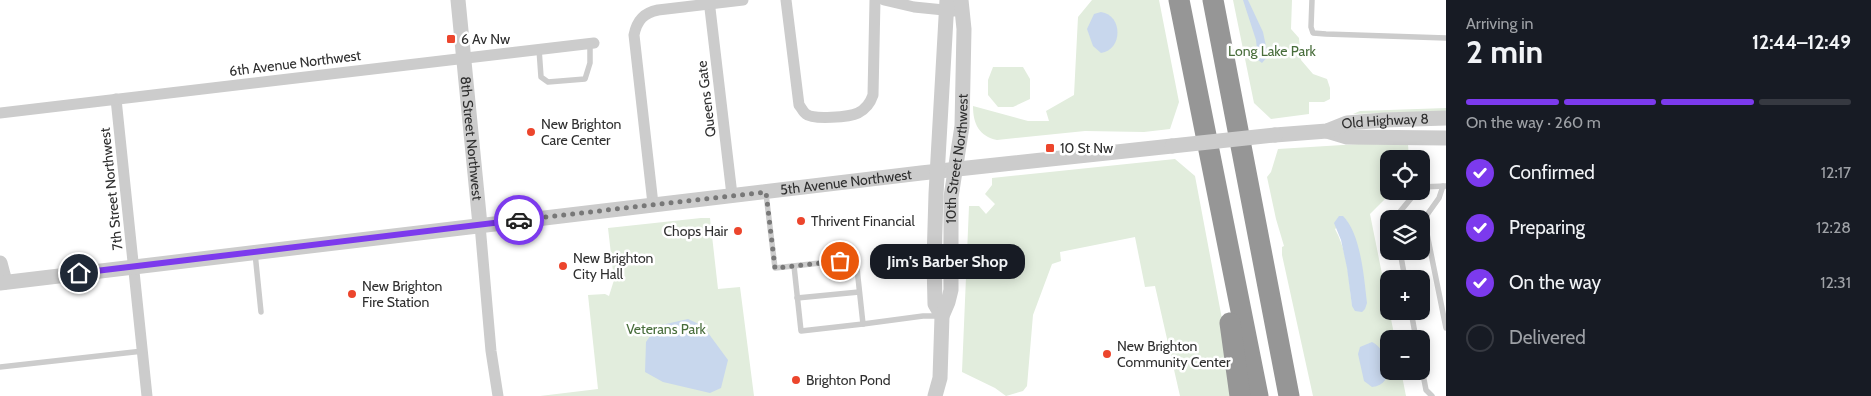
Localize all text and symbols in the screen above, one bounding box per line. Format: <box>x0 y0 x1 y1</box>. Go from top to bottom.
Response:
text: Arriving in <box>1466 14 1533 33</box>
place label: 6 Av Nw <box>461 30 510 48</box>
text: 12:44–12:49 <box>1752 31 1851 54</box>
text: 2 min <box>1466 32 1543 71</box>
marker: 6 Av Nw <box>445 33 457 45</box>
park label: Long Lake Park <box>1228 42 1317 60</box>
street label: 6th Avenue Northwest <box>228 46 362 80</box>
street label: Queens Gate <box>692 60 720 138</box>
street label: 8th Street Northwest <box>456 75 487 202</box>
street label: 10th Street Northwest <box>942 93 972 224</box>
street label: Old Highway 8 <box>1339 110 1429 133</box>
text: On the way · 260 m <box>1466 113 1601 132</box>
place label: New Brighton Care Center <box>541 115 622 149</box>
street label: 7th Street Northwest <box>96 126 126 251</box>
marker: New Brighton Care Center <box>525 126 537 138</box>
place label: 10 St Nw <box>1060 139 1113 157</box>
marker: 10 St Nw <box>1044 142 1056 154</box>
map controls <box>1380 150 1430 380</box>
button: locate <box>1380 150 1430 200</box>
icon: check <box>1466 159 1494 187</box>
text: Confirmed <box>1509 161 1595 184</box>
text: 12:17 <box>1821 163 1851 182</box>
street label: 5th Avenue Northwest <box>779 165 913 199</box>
courier <box>494 195 544 245</box>
icon: car <box>505 206 533 234</box>
button: layers <box>1380 210 1430 260</box>
place label: Thrivent Financial <box>811 212 915 230</box>
icon: check <box>1466 214 1494 242</box>
marker: Thrivent Financial <box>795 215 807 227</box>
text: Preparing <box>1509 216 1585 239</box>
text: 12:28 <box>1816 218 1851 237</box>
place label: Chops Hair <box>663 222 729 240</box>
marker: Chops Hair <box>732 225 744 237</box>
pin <box>819 240 861 282</box>
callout: Jim's Barber Shop <box>870 244 1025 278</box>
icon: bag <box>826 247 854 275</box>
place label: New Brighton City Hall <box>573 249 654 283</box>
pin <box>58 252 100 294</box>
text: Jim's Barber Shop <box>887 252 1008 271</box>
icon: home <box>65 259 93 287</box>
marker: New Brighton City Hall <box>557 260 569 272</box>
icon: check <box>1466 269 1494 297</box>
button: + <box>1380 270 1430 320</box>
text: On the way <box>1509 271 1601 294</box>
text: 12:31 <box>1820 273 1851 292</box>
place label: New Brighton Fire Station <box>362 277 443 311</box>
marker: New Brighton Fire Station <box>346 288 358 300</box>
park label: Veterans Park <box>626 320 707 338</box>
text: Delivered <box>1509 326 1586 349</box>
button: − <box>1380 330 1430 380</box>
place label: New Brighton Community Center <box>1117 337 1231 371</box>
marker: New Brighton Community Center <box>1101 348 1113 360</box>
place label: Brighton Pond <box>806 371 891 389</box>
marker: Brighton Pond <box>790 374 802 386</box>

